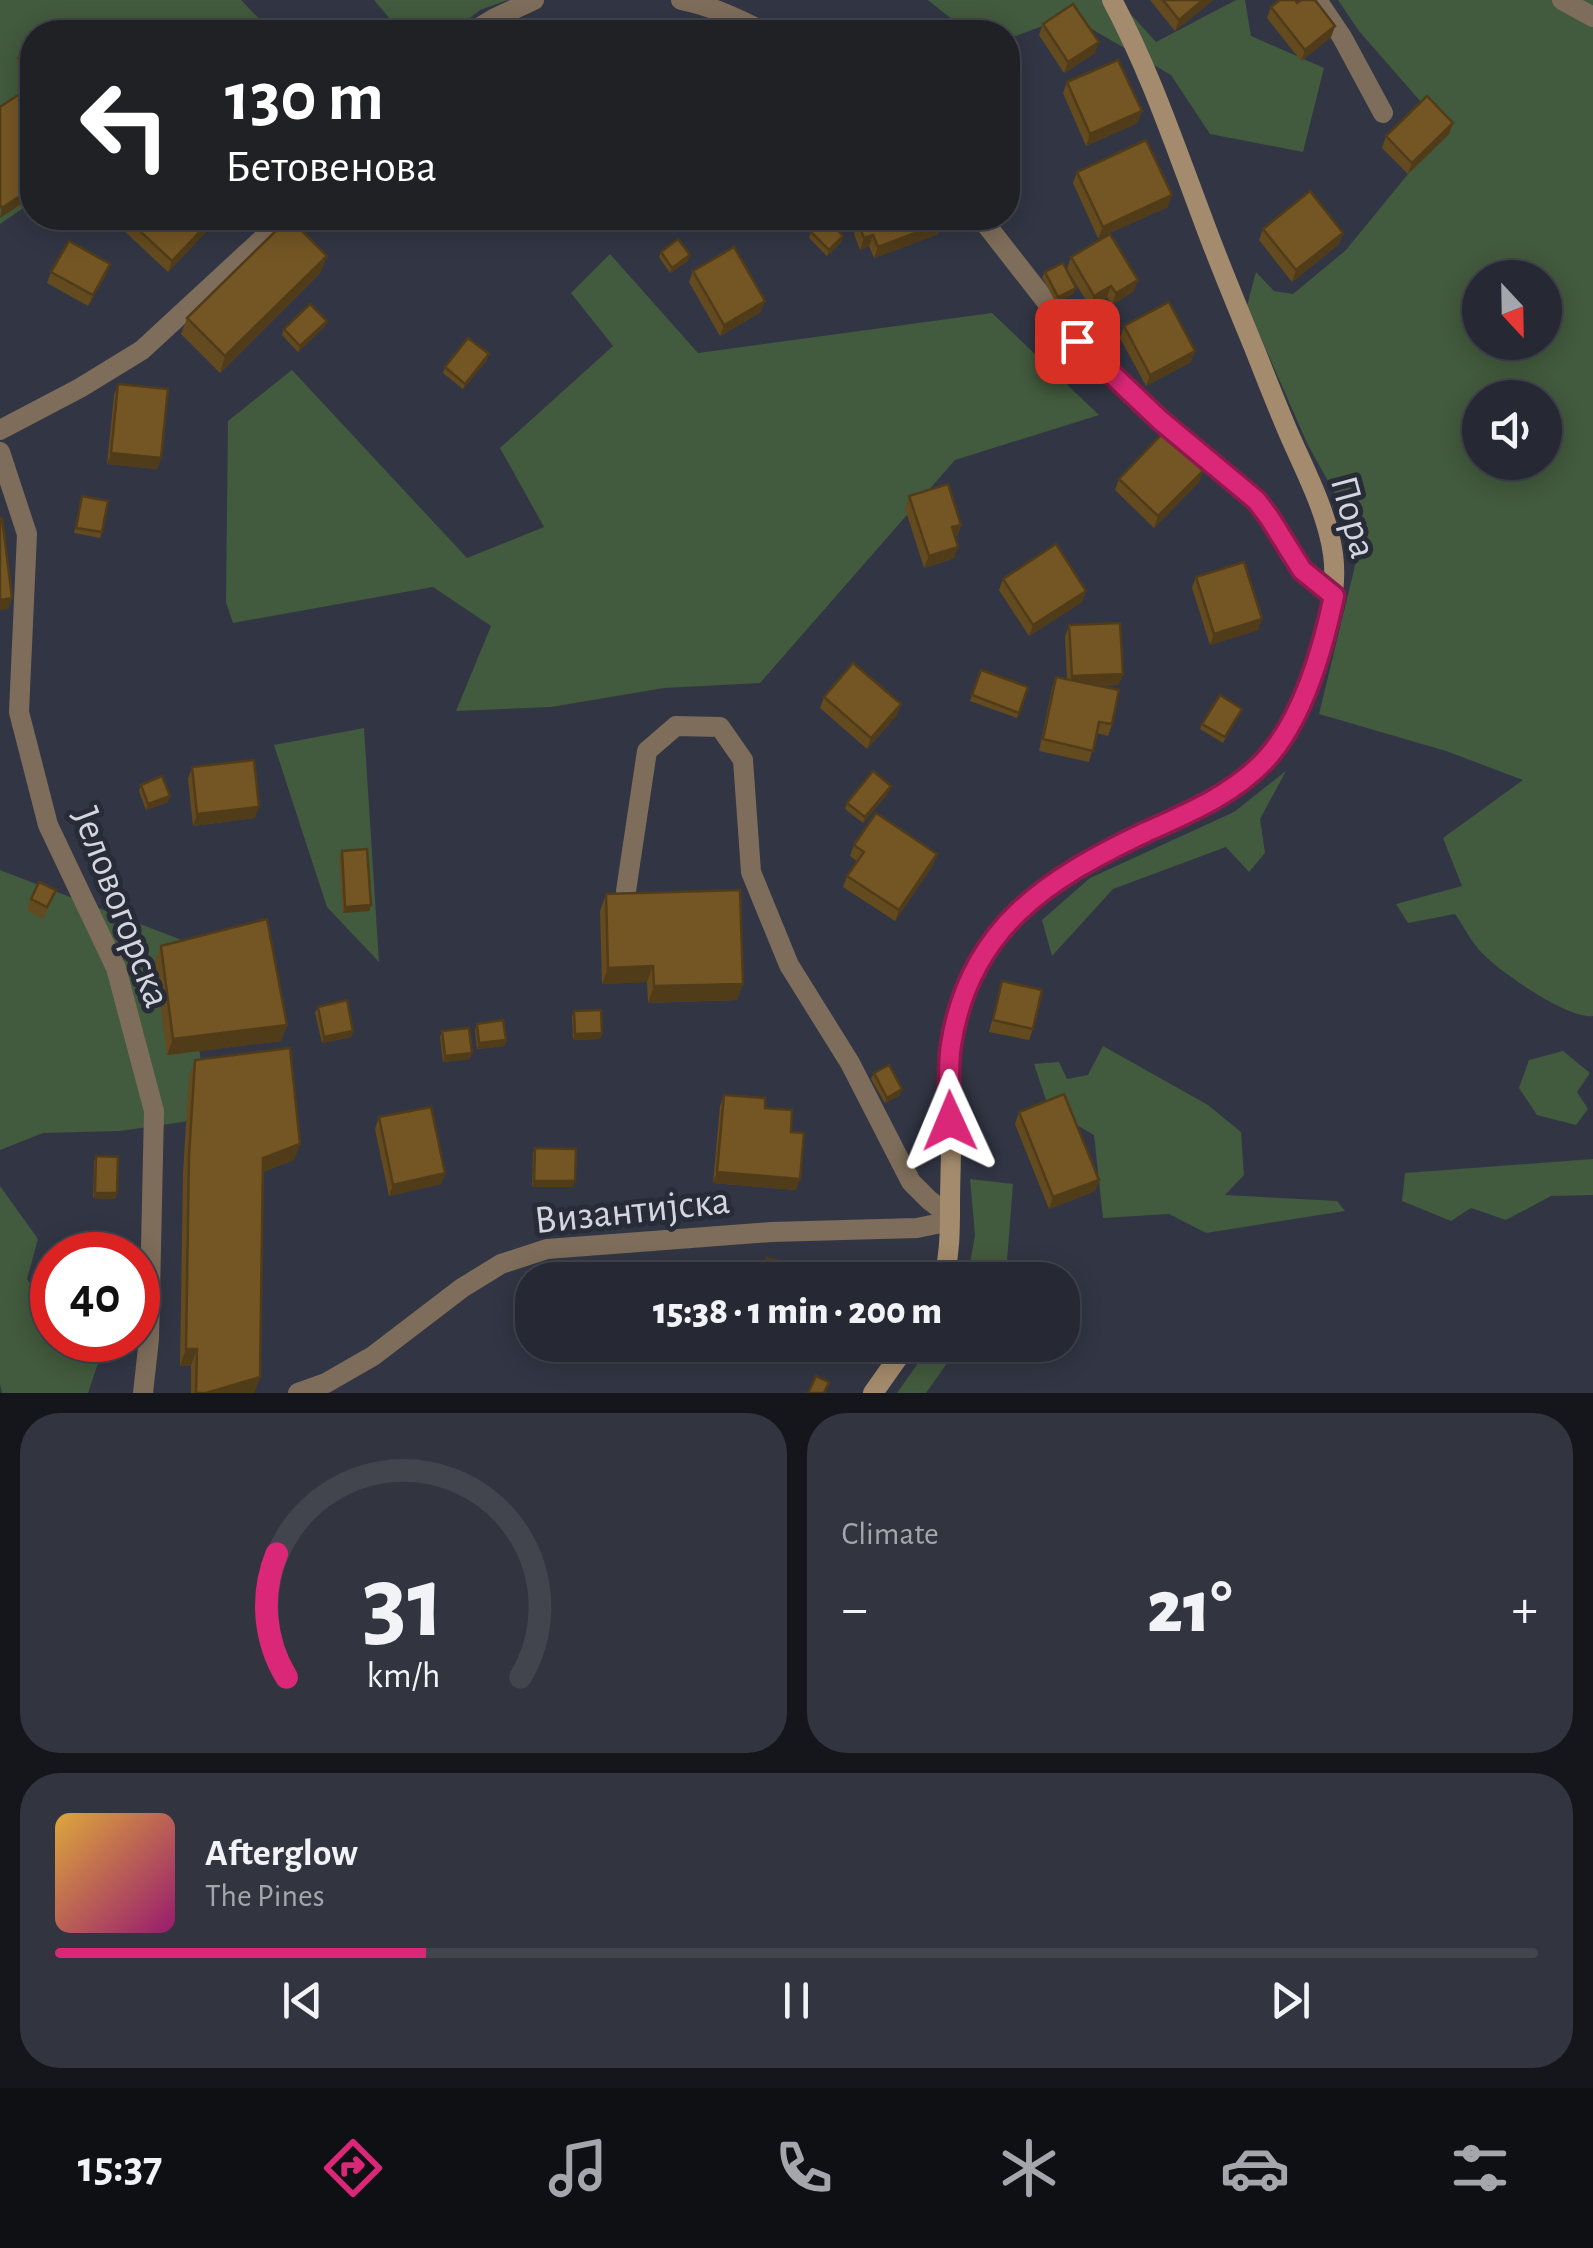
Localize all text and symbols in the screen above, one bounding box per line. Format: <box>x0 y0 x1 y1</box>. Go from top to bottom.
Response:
icon: left <box>60 60 190 190</box>
text: 130 m <box>225 63 384 133</box>
text: Бетовенова <box>225 145 437 190</box>
north arrow <box>1462 260 1562 360</box>
map controls <box>1462 260 1562 480</box>
pin <box>1035 299 1120 384</box>
icon: arrive <box>1050 314 1105 369</box>
button: sound <box>1462 380 1562 480</box>
street label: Пора <box>1323 471 1383 563</box>
street label: Јеловогорска <box>64 801 178 1013</box>
position arrow <box>898 1069 1002 1173</box>
street label: Византијска <box>532 1181 732 1241</box>
speed limit sign: 40 <box>30 1232 160 1362</box>
text: 15:38 · 1 min · 200 m <box>653 1293 942 1331</box>
text: Climate <box>842 1518 939 1550</box>
text: 31 <box>362 1552 444 1656</box>
text: 21° <box>1147 1571 1232 1646</box>
text: − <box>842 1582 868 1637</box>
text: + <box>1512 1582 1538 1637</box>
text: km/h <box>366 1658 440 1694</box>
text: Afterglow <box>205 1835 358 1873</box>
text: The Pines <box>205 1880 325 1912</box>
icon: previous <box>275 1973 330 2028</box>
icon: pause <box>769 1973 824 2028</box>
icon: next <box>1263 1973 1318 2028</box>
icon: directions <box>318 2133 388 2203</box>
icon: music <box>543 2133 613 2203</box>
icon: phone <box>769 2133 839 2203</box>
icon: climate <box>994 2133 1064 2203</box>
icon: car <box>1220 2133 1290 2203</box>
icon: filters <box>1445 2133 1515 2203</box>
text: 15:37 <box>78 2145 163 2190</box>

